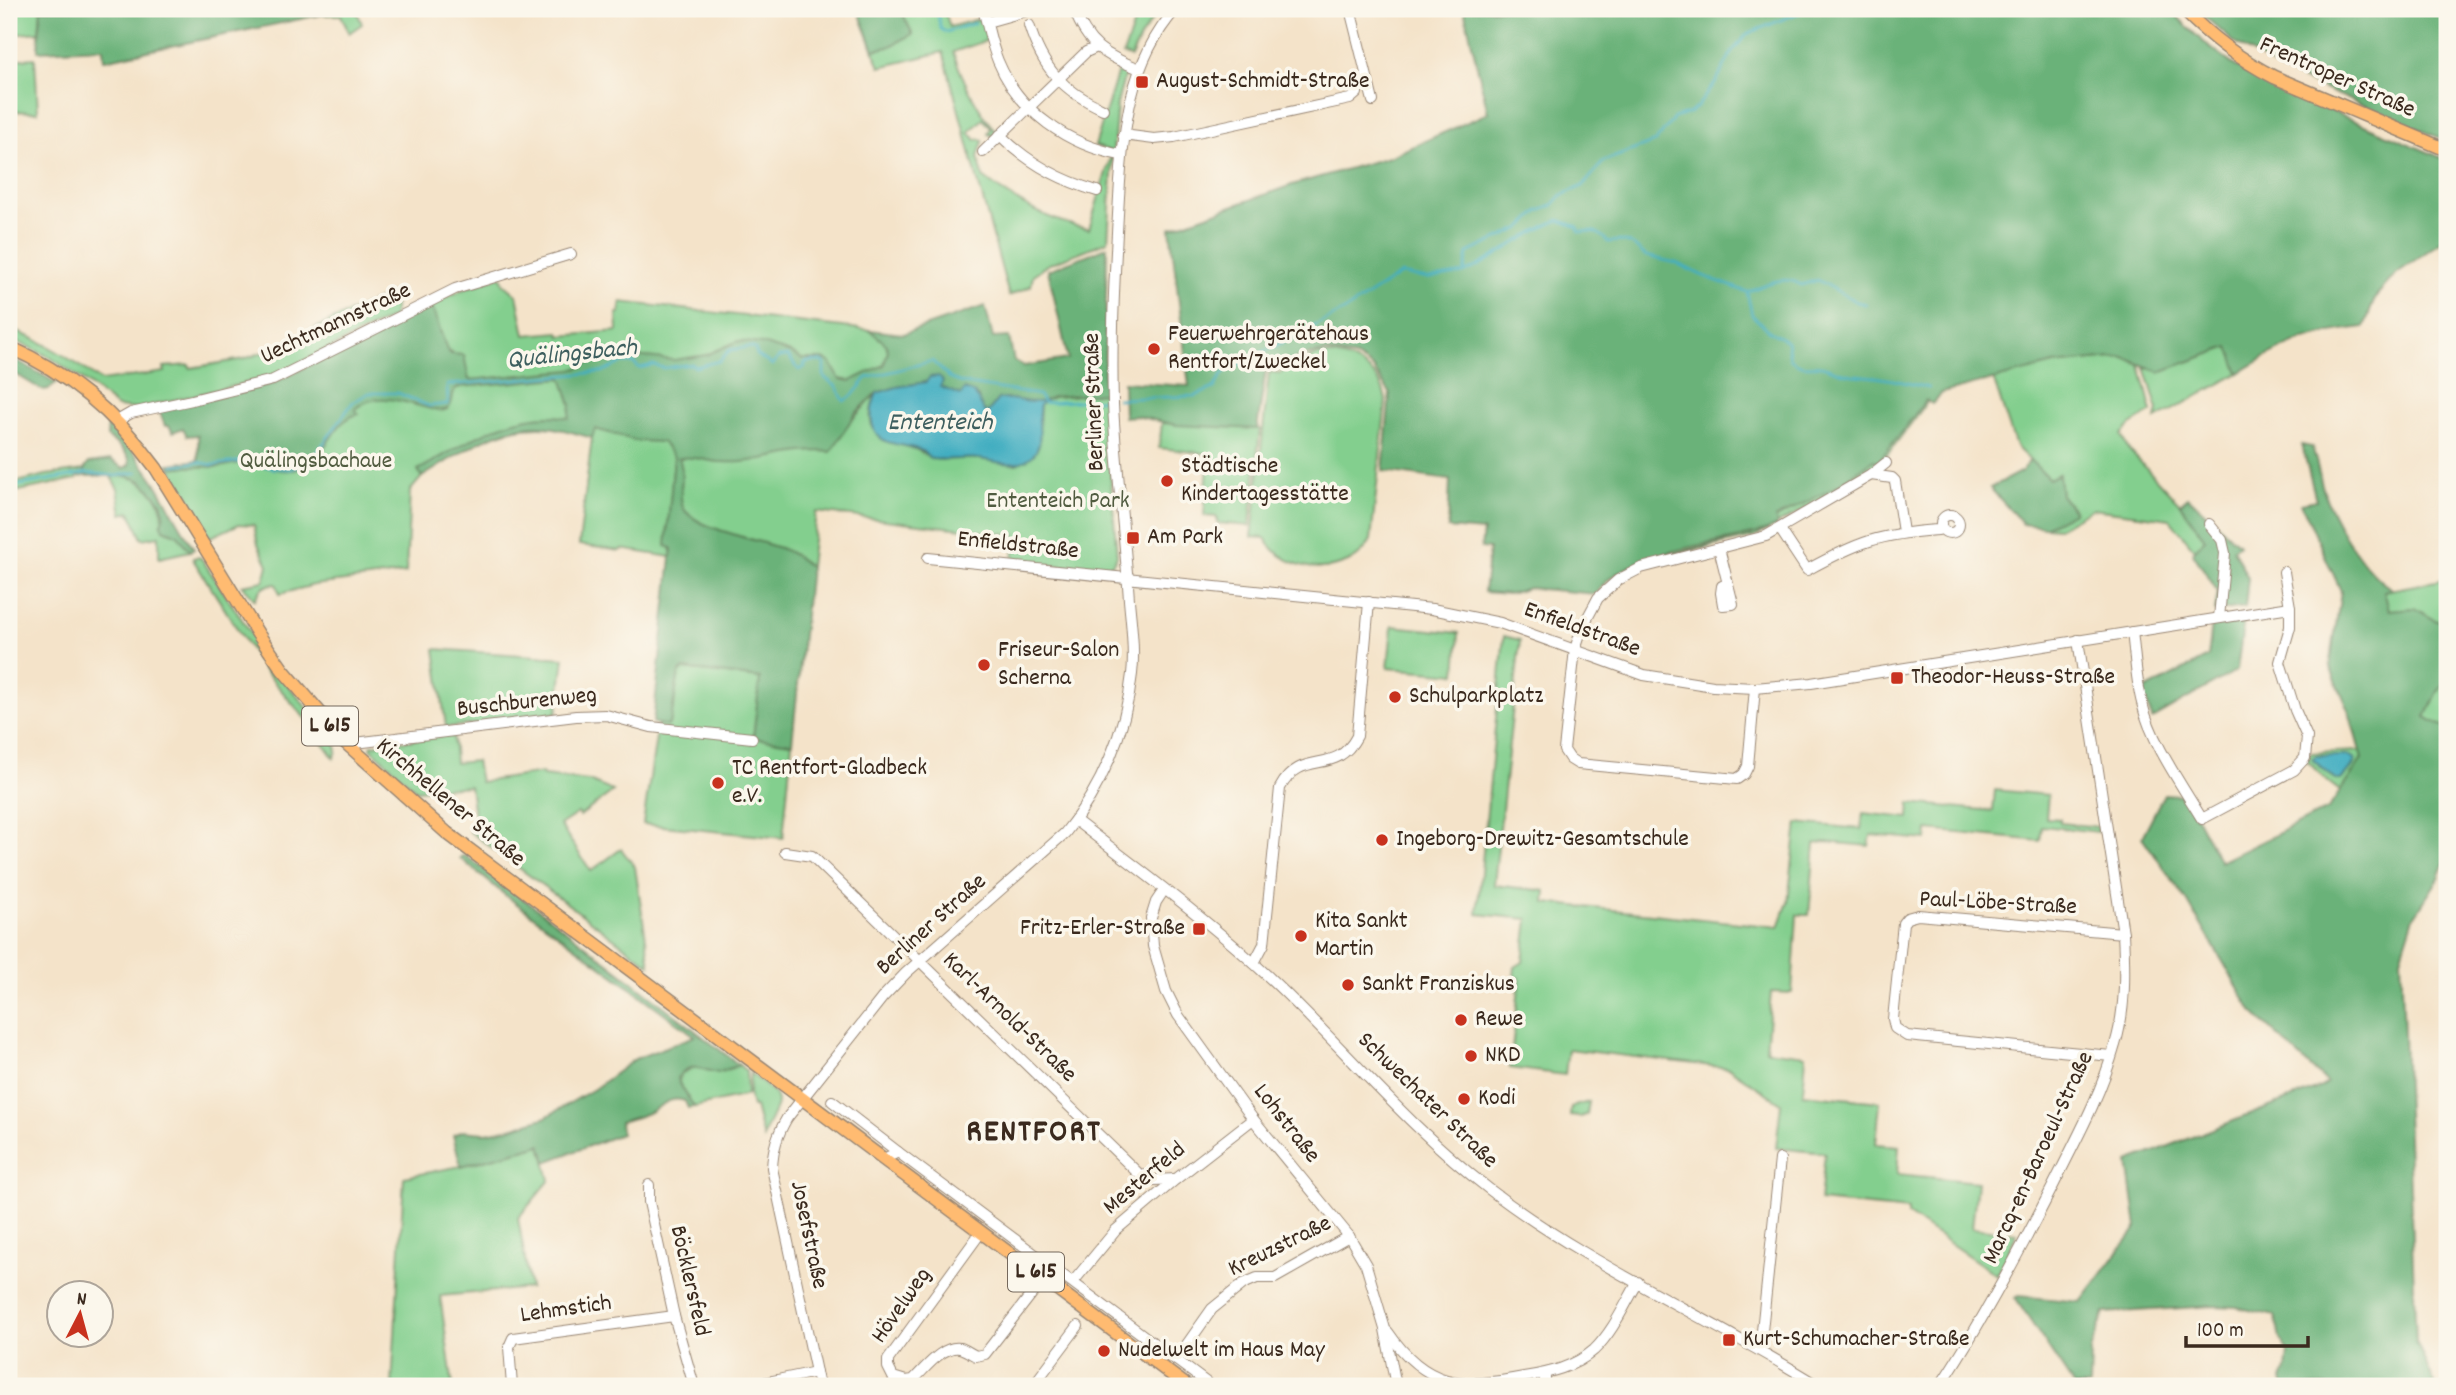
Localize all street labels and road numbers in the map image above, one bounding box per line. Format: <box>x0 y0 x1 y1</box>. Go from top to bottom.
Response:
street label: Frentroper Straße <box>2254 28 2420 128</box>
street label: Uechtmannstraße <box>255 274 417 374</box>
street label: Berliner Straße <box>1076 332 1114 472</box>
street label: Enfieldstraße <box>956 523 1080 569</box>
street label: Enfieldstraße <box>1519 593 1645 667</box>
street label: Buschburenweg <box>455 679 599 727</box>
road number: L 615 <box>302 706 358 746</box>
street label: Kirchhellener Straße <box>368 730 532 876</box>
street label: Berliner Straße <box>869 866 995 984</box>
street label: Paul-Löbe-Straße <box>1918 883 2078 925</box>
street label: Karl-Arnold-Straße <box>934 945 1084 1091</box>
street label: Schwechater Straße <box>1349 1025 1505 1177</box>
street label: Marcq-en-Baroeul-Straße <box>1975 1046 2103 1270</box>
street label: Lohstraße <box>1244 1077 1328 1171</box>
street label: Mesterfeld <box>1096 1134 1194 1224</box>
street label: Josefstraße <box>780 1178 836 1292</box>
street label: Kreuzstraße <box>1223 1207 1337 1287</box>
street label: Böcklersfeld <box>660 1222 718 1340</box>
road number: L 615 <box>1008 1252 1064 1292</box>
street label: Hövelweg <box>863 1261 941 1351</box>
street label: Lehmstich <box>518 1287 614 1333</box>

